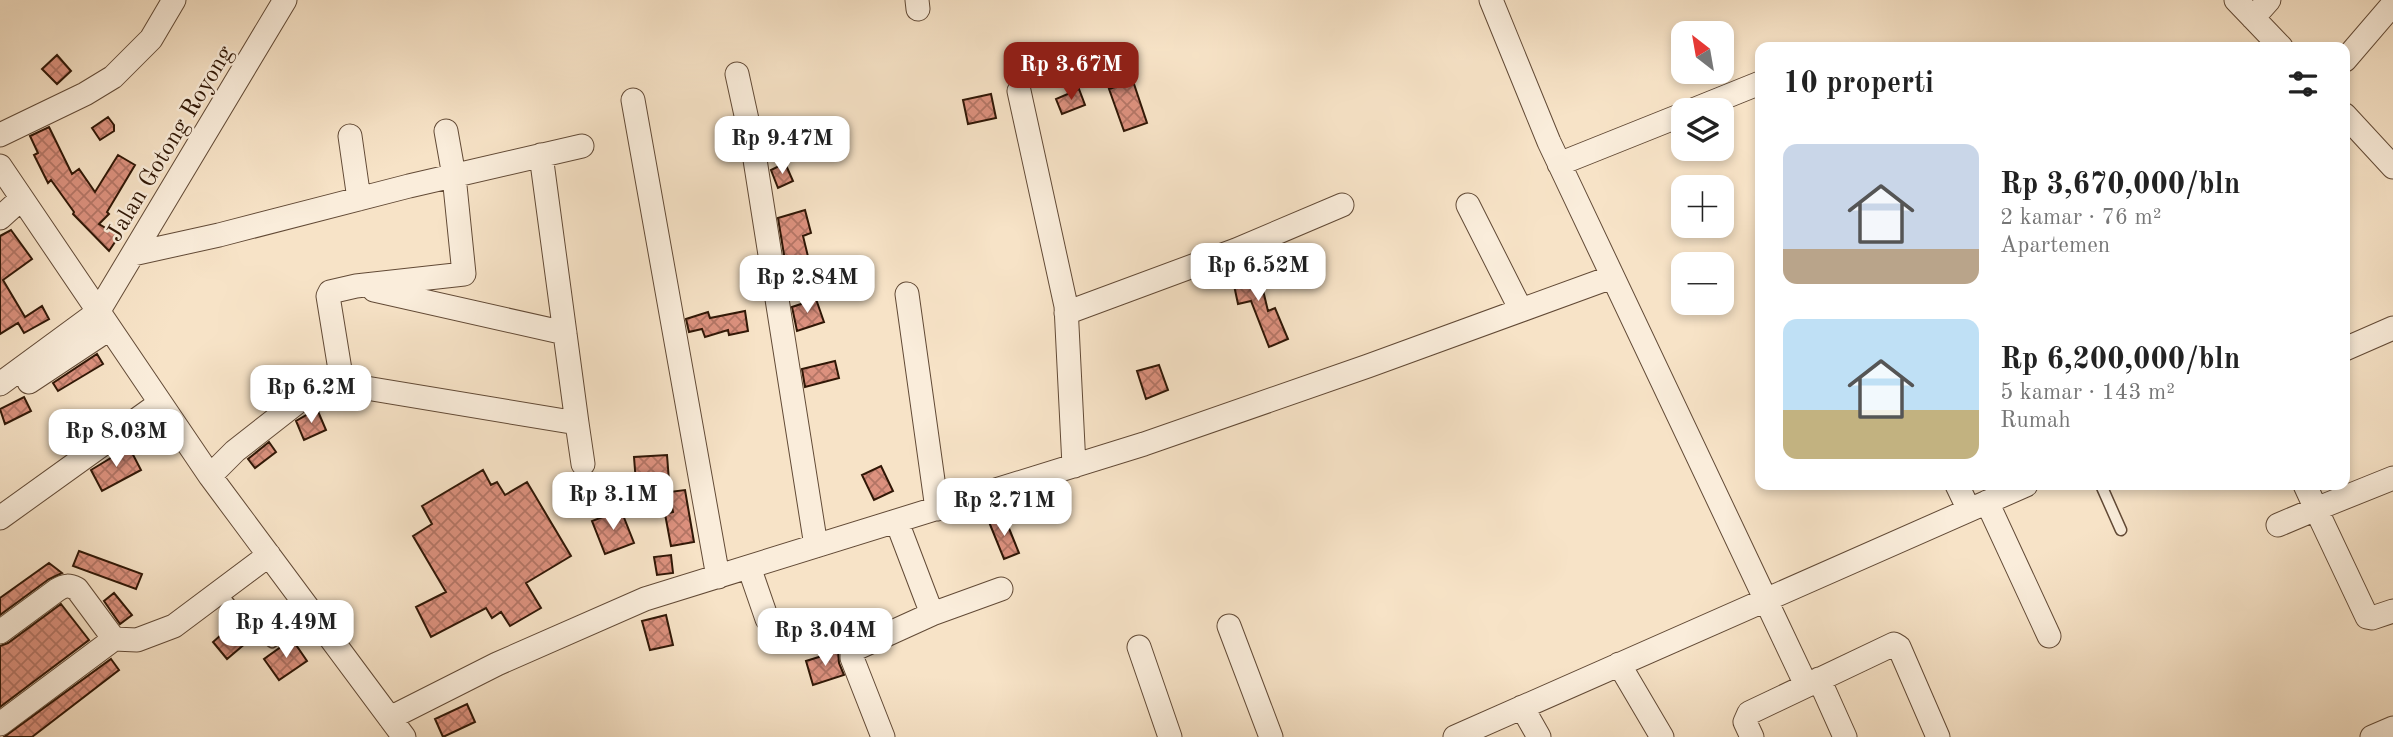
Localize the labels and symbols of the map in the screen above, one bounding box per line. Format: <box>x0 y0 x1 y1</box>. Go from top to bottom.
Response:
north arrow <box>1671 21 1734 84</box>
street label: Jalan Gotong Royong <box>103 42 239 246</box>
pin: Rp 3.67M <box>999 42 1143 102</box>
pin: Rp 9.47M <box>710 116 854 176</box>
pin: Rp 6.52M <box>1186 244 1330 303</box>
pin: Rp 2.84M <box>735 256 879 315</box>
pin: Rp 6.2M <box>246 366 376 425</box>
pin: Rp 8.03M <box>44 410 188 469</box>
pin: Rp 3.1M <box>548 472 678 532</box>
pin: Rp 2.71M <box>932 478 1076 538</box>
pin: Rp 4.49M <box>214 600 358 660</box>
pin: Rp 3.04M <box>753 608 897 668</box>

